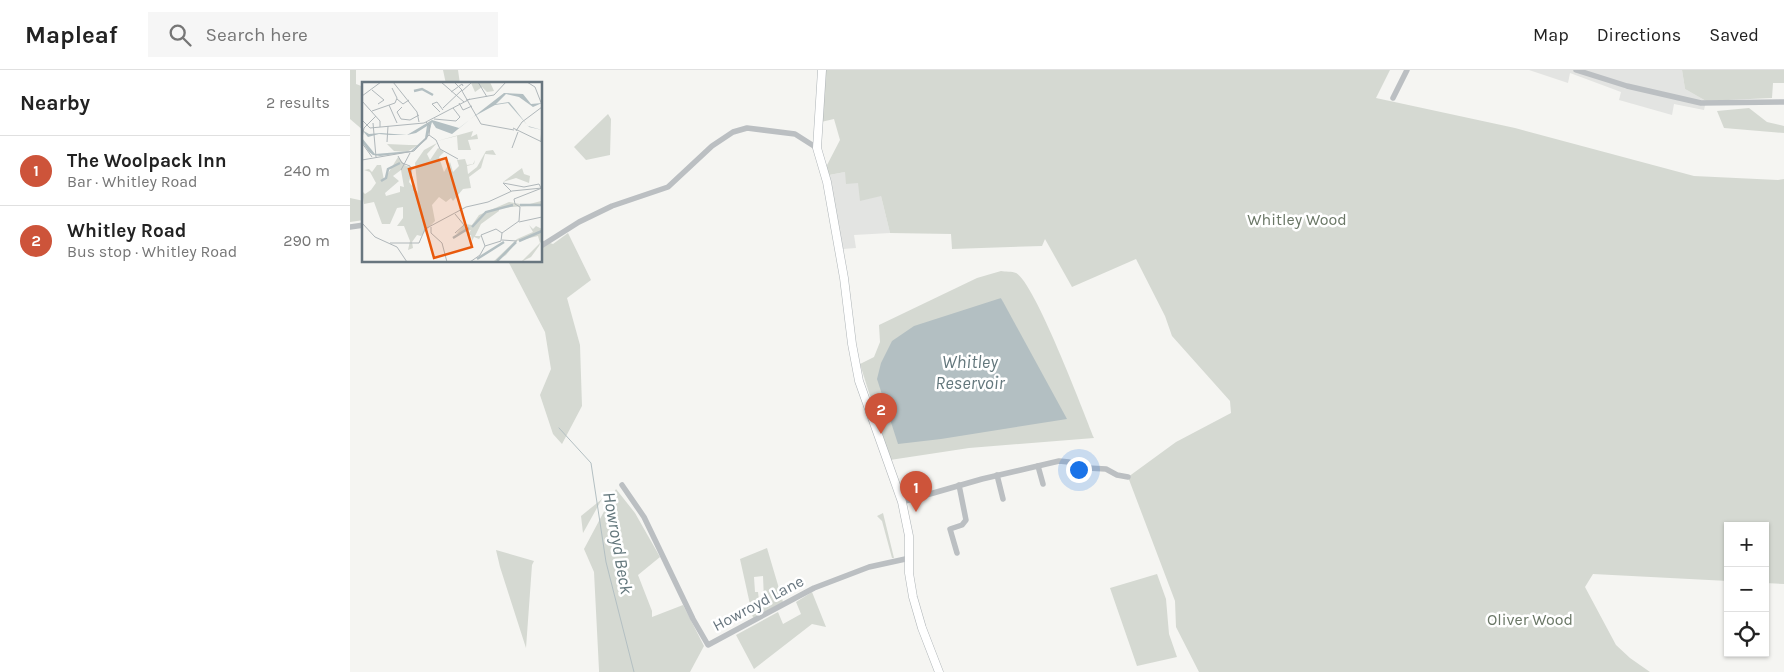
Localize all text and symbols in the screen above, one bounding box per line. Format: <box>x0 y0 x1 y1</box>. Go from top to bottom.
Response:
search box <box>148 12 498 57</box>
text: Mapleaf <box>25 21 118 49</box>
icon: search <box>166 21 194 49</box>
text: Search here <box>206 24 308 46</box>
text: Map <box>1533 24 1569 46</box>
text: Directions <box>1597 24 1681 46</box>
text: Saved <box>1709 24 1759 46</box>
inset map <box>362 82 542 262</box>
text: Nearby <box>20 91 90 115</box>
text: 2 results <box>266 93 330 112</box>
text: The Woolpack Inn <box>67 150 227 172</box>
text: 1 <box>33 161 39 180</box>
text: 240 m <box>284 161 330 180</box>
text: Bar · Whitley Road <box>67 172 198 191</box>
park label: Whitley Wood <box>1247 210 1347 229</box>
text: Whitley Road <box>67 220 187 242</box>
text: 2 <box>31 231 41 250</box>
text: 290 m <box>283 231 330 250</box>
text: Bus stop · Whitley Road <box>67 242 237 261</box>
water label: Whitley Reservoir <box>935 351 1005 394</box>
pin: 2 <box>865 393 897 434</box>
your location <box>1066 457 1092 483</box>
pin: 1 <box>900 471 932 512</box>
water label: Howroyd Beck <box>598 490 638 597</box>
map controls <box>1724 522 1769 657</box>
button: + <box>1724 522 1769 567</box>
button: − <box>1724 567 1769 612</box>
street label: Howroyd Lane <box>709 571 807 635</box>
park label: Oliver Wood <box>1487 610 1573 629</box>
button: locate <box>1724 612 1769 657</box>

